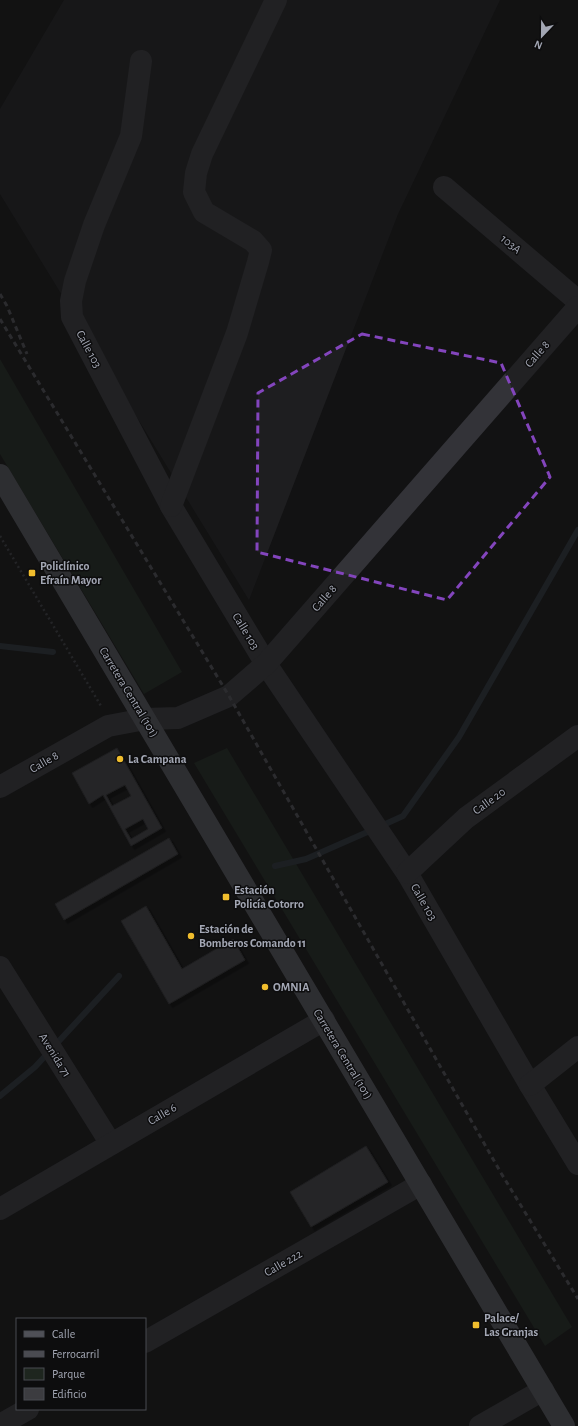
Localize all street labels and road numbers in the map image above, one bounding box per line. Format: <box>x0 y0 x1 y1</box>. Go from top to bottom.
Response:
street label: 103A <box>499 232 523 256</box>
street label: Calle 103 <box>74 328 104 370</box>
street label: Calle 8 <box>522 338 552 370</box>
street label: Calle 8 <box>309 582 339 614</box>
street label: Calle 103 <box>230 610 262 652</box>
street label: Carretera Central (101) <box>97 645 161 739</box>
street label: Calle 8 <box>28 749 61 775</box>
street label: Calle 20 <box>470 785 508 817</box>
street label: Calle 103 <box>409 881 439 923</box>
street label: Carretera Central (101) <box>311 1007 375 1101</box>
street label: Avenida 71 <box>37 1031 73 1079</box>
street label: Calle 6 <box>146 1101 179 1127</box>
street label: Calle 222 <box>262 1247 304 1279</box>

